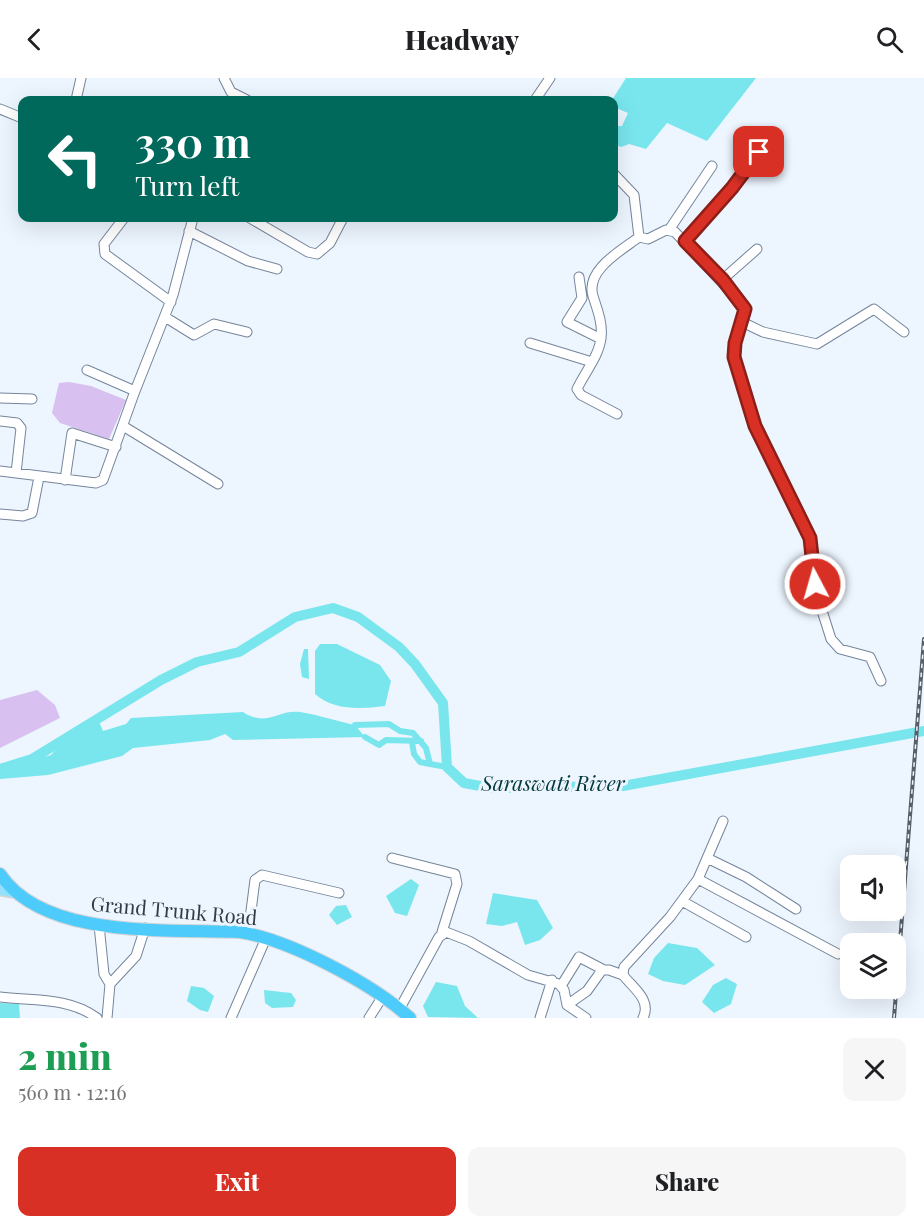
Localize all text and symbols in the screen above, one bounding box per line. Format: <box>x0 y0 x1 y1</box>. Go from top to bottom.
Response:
text: Headway <box>405 21 519 57</box>
icon: back <box>18 23 51 56</box>
icon: search <box>873 23 906 56</box>
text: 330 m <box>135 113 251 169</box>
icon: left <box>36 120 114 198</box>
pin <box>733 126 784 177</box>
icon: arrive <box>742 135 775 168</box>
text: Turn left <box>135 167 239 203</box>
position arrow <box>783 552 847 616</box>
water label: Saraswati River <box>480 768 626 796</box>
map controls <box>840 855 906 999</box>
button: sound <box>840 855 906 921</box>
street label: Grand Trunk Road <box>90 889 259 930</box>
button: layers <box>840 933 906 999</box>
text: 2 min <box>18 1031 112 1079</box>
button: close <box>843 1038 906 1101</box>
text: 560 m · 12:16 <box>18 1078 127 1105</box>
button: Exit <box>18 1147 456 1216</box>
button: Share <box>468 1147 906 1216</box>

